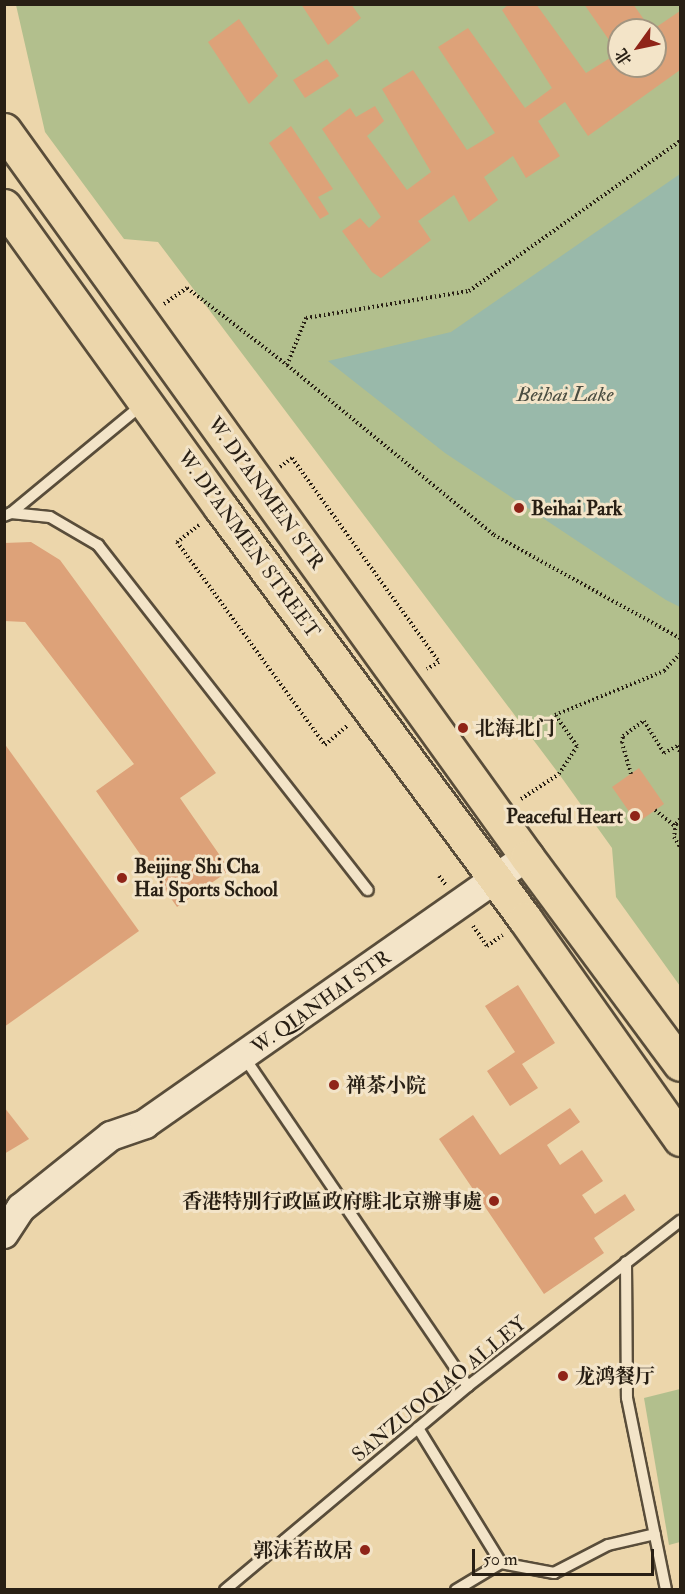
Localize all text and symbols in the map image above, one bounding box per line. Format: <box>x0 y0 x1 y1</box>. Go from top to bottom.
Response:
north arrow <box>607 18 667 78</box>
text: 北 <box>611 45 636 69</box>
water label: Beihai Lake <box>517 382 613 408</box>
street label: W. DI'ANMEN STR <box>203 412 329 574</box>
street label: W. DI'ANMEN STREET <box>173 446 325 642</box>
place label: Beihai Park <box>531 496 622 520</box>
marker: Beihai Park <box>512 501 526 515</box>
place label: 北海北门 <box>475 716 555 740</box>
marker: 北海北门 <box>456 721 470 735</box>
place label: Peaceful Heart <box>506 804 623 828</box>
marker: Peaceful Heart <box>628 809 642 823</box>
place label: Beijing Shi Cha Hai Sports School <box>134 855 278 902</box>
marker: Beijing Shi Cha Hai Sports School <box>115 871 129 885</box>
street label: W. QIANHAI STR <box>247 945 395 1059</box>
place label: 禅茶小院 <box>346 1073 426 1097</box>
marker: 禅茶小院 <box>327 1078 341 1092</box>
place label: 香港特別行政區政府駐北京辦事處 <box>182 1189 482 1213</box>
marker: 香港特別行政區政府駐北京辦事處 <box>487 1194 501 1208</box>
street label: SANZUOQIAO ALLEY <box>347 1311 531 1467</box>
place label: 龙鸿餐厅 <box>575 1364 655 1388</box>
marker: 龙鸿餐厅 <box>556 1369 570 1383</box>
scale bar <box>475 1537 656 1575</box>
place label: 郭沫若故居 <box>253 1538 353 1562</box>
marker: 郭沫若故居 <box>358 1543 372 1557</box>
text: 50 m <box>483 1548 518 1571</box>

